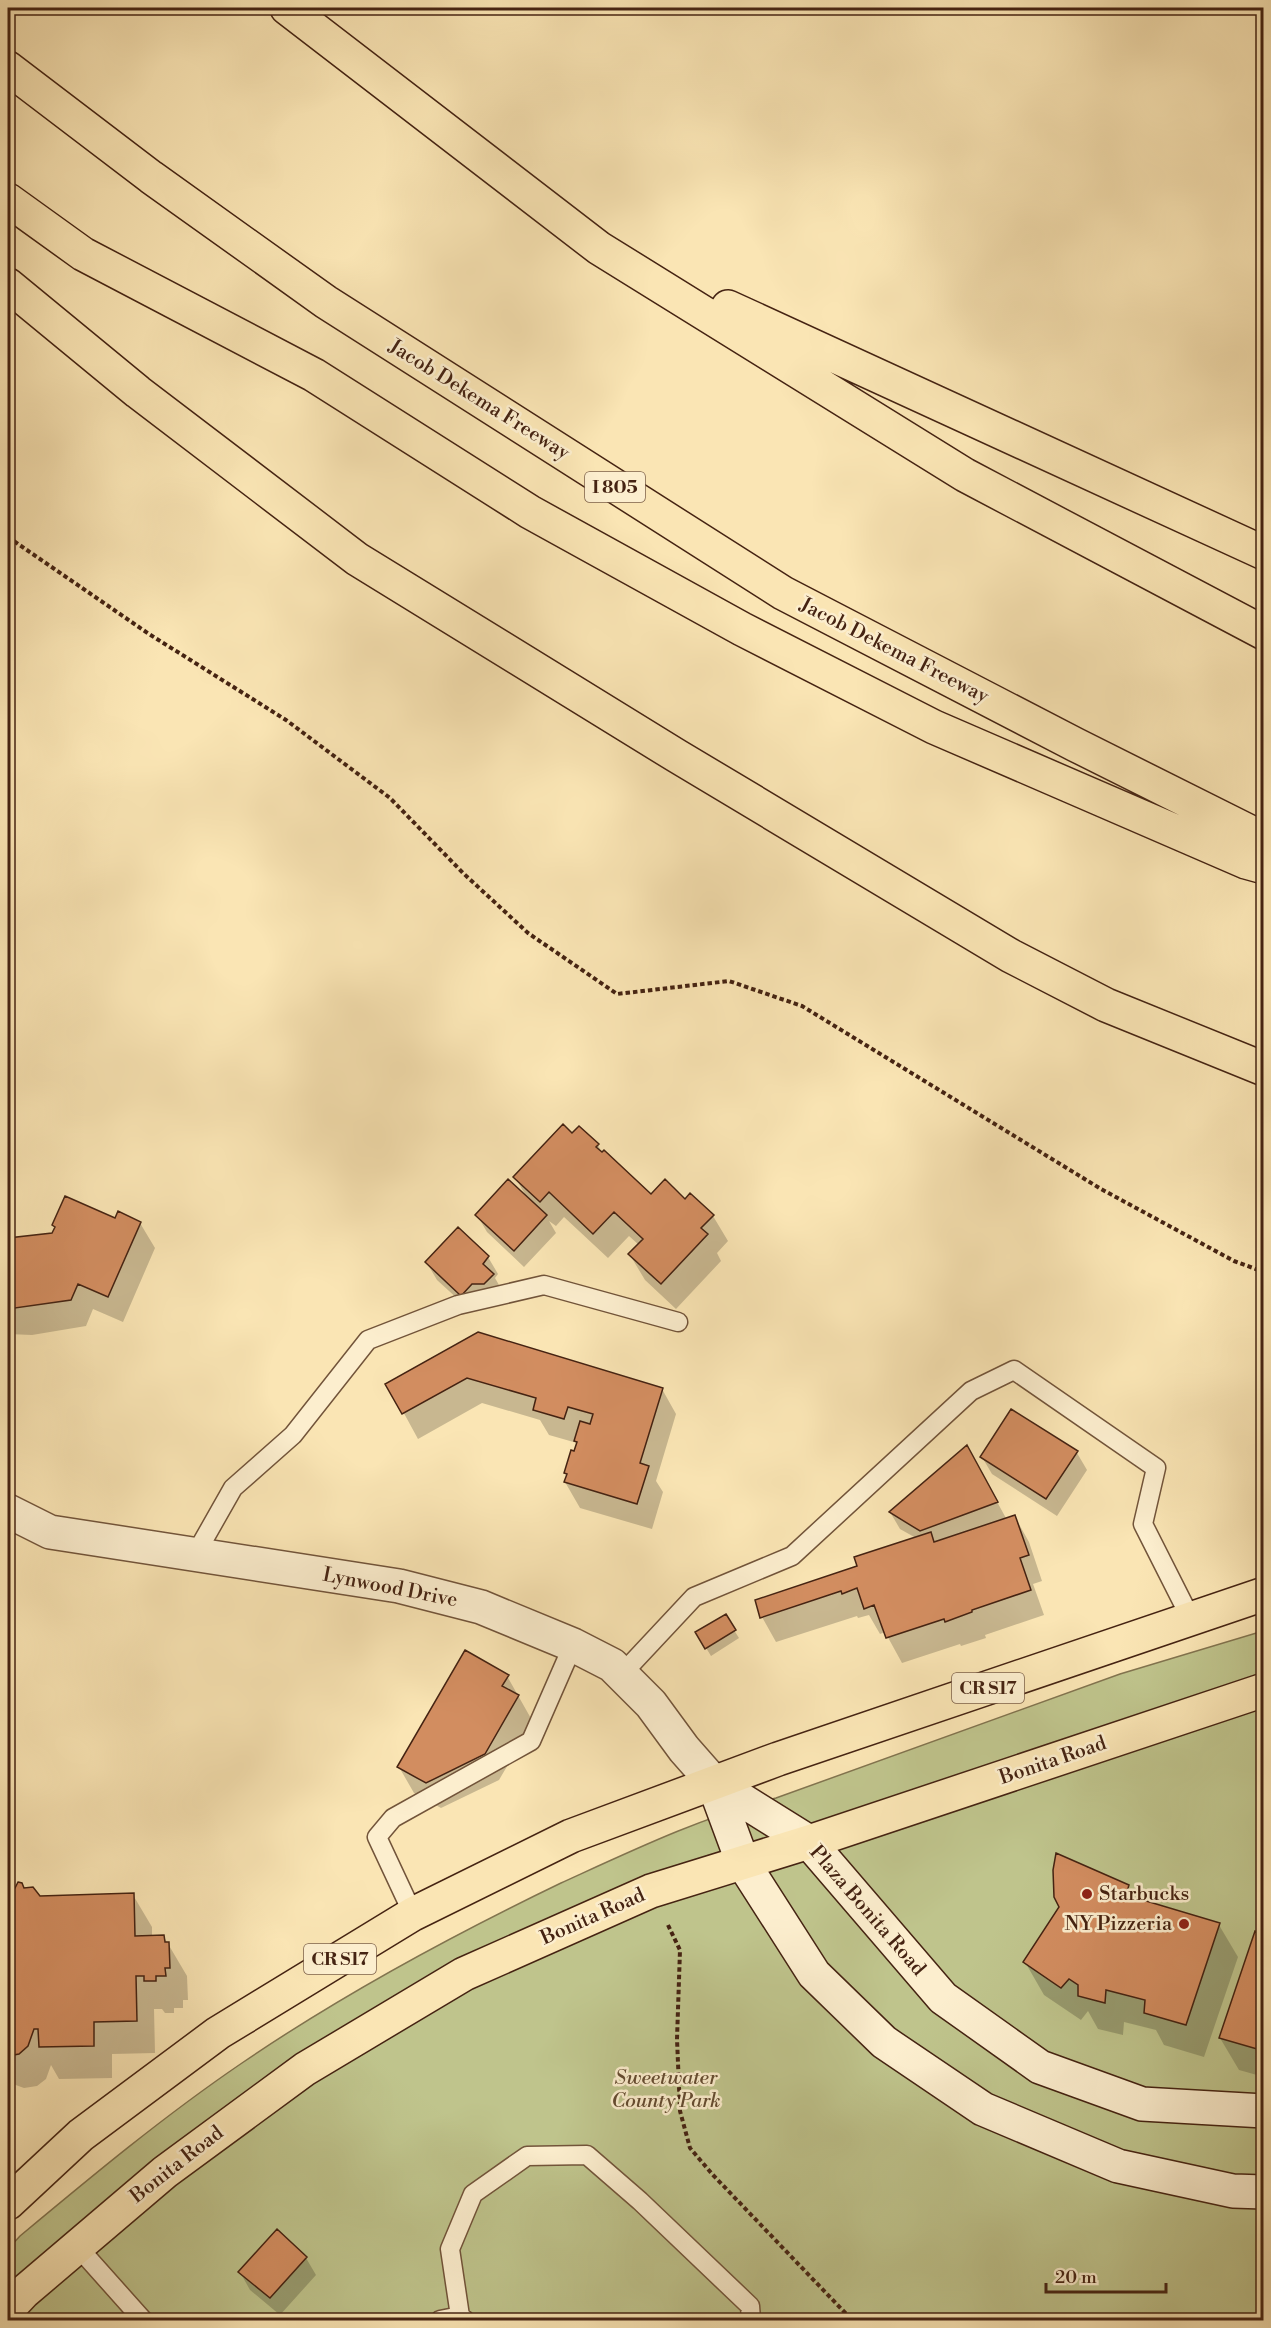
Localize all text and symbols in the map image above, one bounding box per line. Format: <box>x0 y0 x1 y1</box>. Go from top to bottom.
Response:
street label: Jacob Dekema Freeway <box>383 334 574 466</box>
road number: I 805 <box>585 472 645 502</box>
street label: Jacob Dekema Freeway <box>795 592 993 710</box>
street label: Lynwood Drive <box>320 1563 460 1613</box>
road number: CR S17 <box>952 1673 1024 1703</box>
street label: Bonita Road <box>995 1731 1110 1791</box>
street label: Plaza Bonita Road <box>803 1840 931 1982</box>
place label: Starbucks <box>1099 1882 1189 1907</box>
street label: Bonita Road <box>536 1883 650 1952</box>
marker: Starbucks <box>1080 1887 1094 1901</box>
place label: NY Pizzeria <box>1065 1912 1173 1937</box>
marker: NY Pizzeria <box>1177 1917 1191 1931</box>
road number: CR S17 <box>304 1944 376 1974</box>
park label: Sweetwater County Park <box>611 2066 721 2114</box>
street label: Bonita Road <box>125 2120 229 2210</box>
scale bar <box>1046 2256 1166 2294</box>
text: 20 m <box>1055 2266 1097 2289</box>

